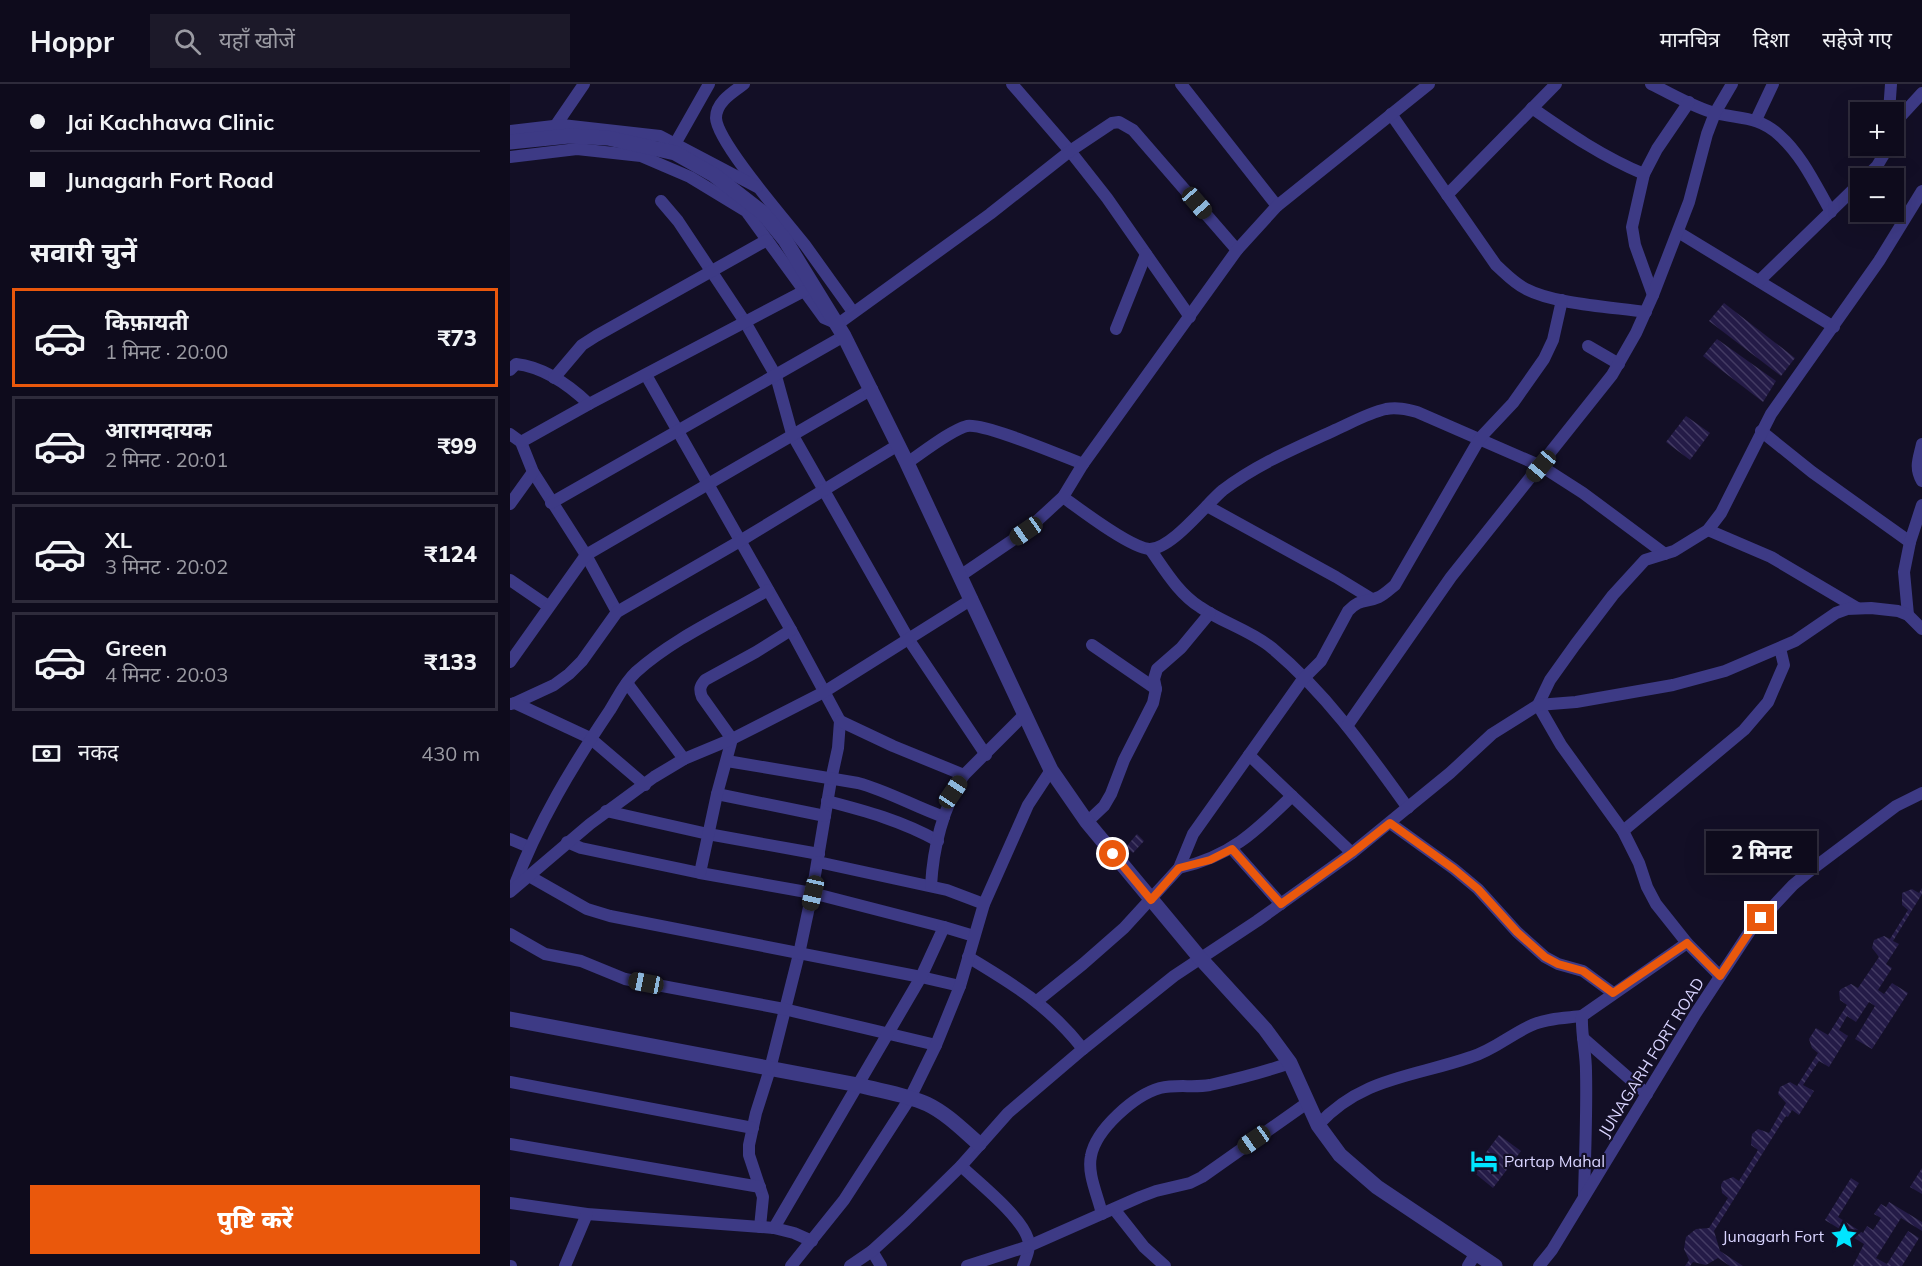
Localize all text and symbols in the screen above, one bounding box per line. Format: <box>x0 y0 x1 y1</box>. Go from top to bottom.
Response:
search box <box>150 14 570 68</box>
text: Hoppr <box>30 24 114 59</box>
icon: search <box>171 25 204 58</box>
text: यहाँ खोजें <box>219 26 295 54</box>
text: मानचित्र <box>1660 26 1720 52</box>
text: दिशा <box>1753 26 1789 52</box>
text: सहेजे गए <box>1822 26 1892 52</box>
map controls <box>1850 102 1904 222</box>
button: + <box>1850 102 1904 156</box>
text: Jai Kachhawa Clinic <box>66 108 274 136</box>
text: Junagarh Fort Road <box>66 166 274 194</box>
button: − <box>1850 168 1904 222</box>
car <box>1178 184 1216 222</box>
text: सवारी चुनें <box>30 235 137 269</box>
text: किफ़ायती <box>105 308 189 336</box>
icon: car <box>33 311 87 365</box>
text: ₹73 <box>437 324 477 352</box>
text: 1 मिनट · 20:00 <box>105 339 228 364</box>
text: आरामदायक <box>105 416 212 444</box>
icon: car <box>33 419 87 473</box>
text: ₹99 <box>437 432 477 460</box>
car <box>1523 446 1559 486</box>
text: 2 मिनट · 20:01 <box>105 447 228 472</box>
car <box>1006 513 1046 549</box>
text: XL <box>105 526 132 554</box>
icon: car <box>33 527 87 581</box>
text: ₹124 <box>424 540 477 568</box>
text: 3 मिनट · 20:02 <box>105 554 228 579</box>
text: Green <box>105 634 167 662</box>
icon: car <box>33 635 87 689</box>
text: ₹133 <box>424 648 477 676</box>
text: 4 मिनट · 20:03 <box>105 662 228 687</box>
icon: cash <box>30 737 63 770</box>
text: नकद <box>78 738 119 766</box>
text: 430 m <box>421 741 480 766</box>
car <box>935 772 971 812</box>
callout: 2 मिनट <box>1706 831 1816 873</box>
text: 2 मिनट <box>1731 839 1792 864</box>
route start <box>1099 840 1126 867</box>
car <box>800 873 826 913</box>
route end <box>1747 904 1774 931</box>
car <box>627 971 665 995</box>
street label: JUNAGARH FORT ROAD <box>1594 974 1708 1140</box>
car <box>1234 1122 1274 1158</box>
hotel icon: Partap Mahal <box>1469 1146 1499 1176</box>
place label: Partap Mahal <box>1504 1151 1605 1171</box>
button: पुष्टि करें <box>30 1185 480 1254</box>
place icon: Junagarh Fort <box>1829 1221 1859 1251</box>
place label: Junagarh Fort <box>1722 1226 1824 1246</box>

